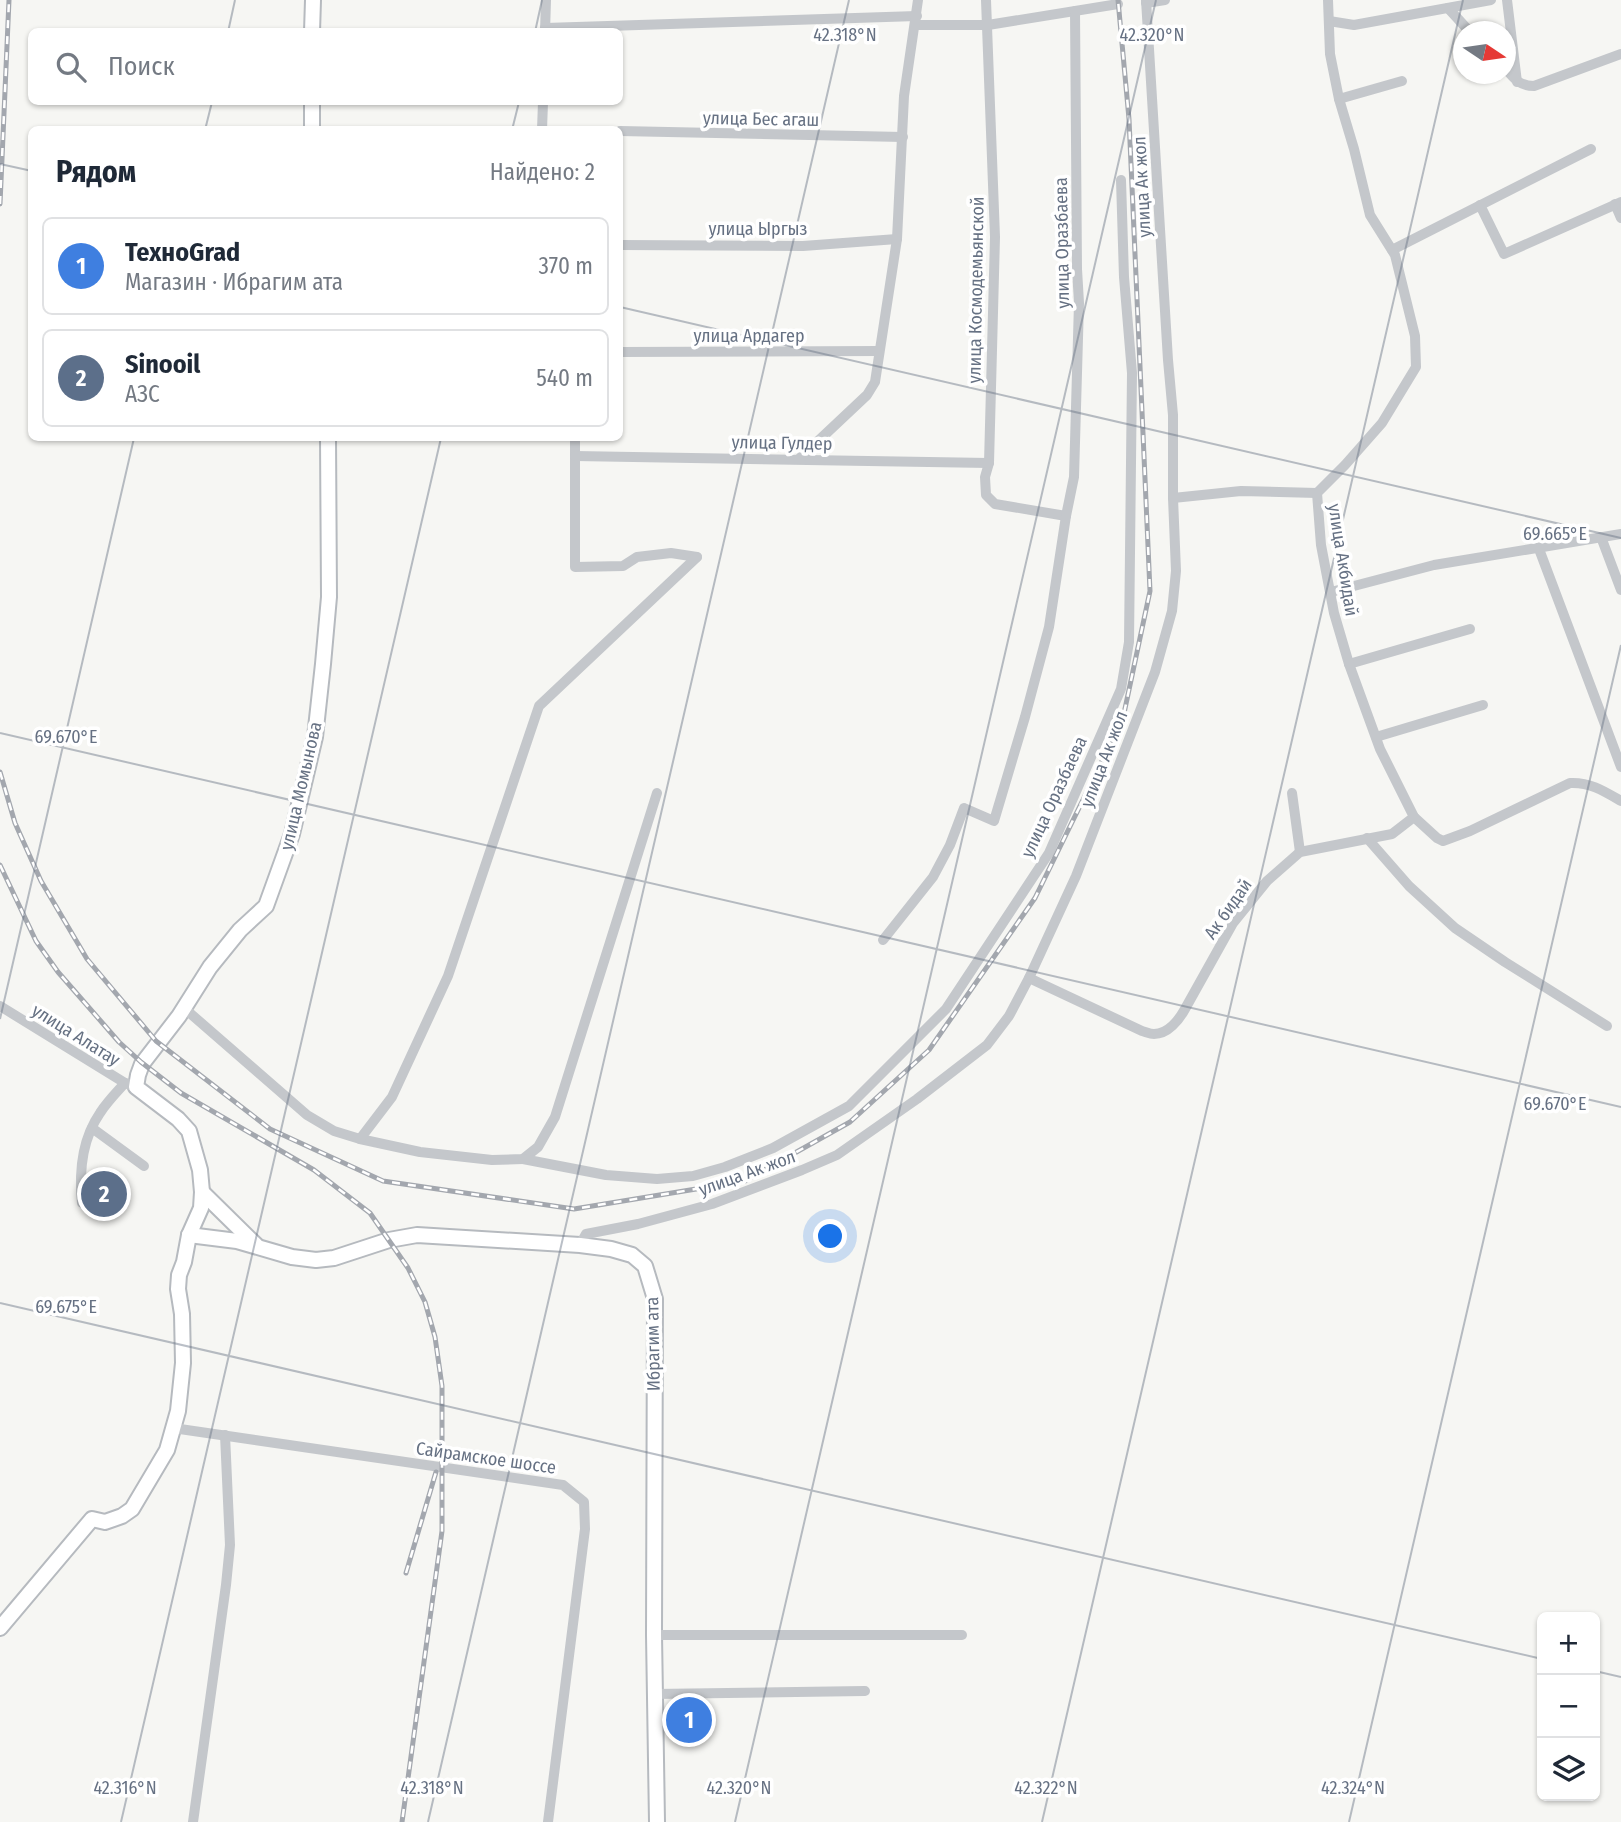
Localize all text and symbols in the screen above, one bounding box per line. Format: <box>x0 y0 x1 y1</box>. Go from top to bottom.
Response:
north arrow <box>1453 21 1516 84</box>
text: 42.318°N <box>813 24 877 46</box>
text: 42.320°N <box>1119 24 1185 46</box>
search box <box>28 28 623 105</box>
icon: search <box>52 48 90 86</box>
text: Поиск <box>108 51 175 82</box>
street label: улица Бес агаш <box>703 107 819 131</box>
street label: улица Ак жол <box>1128 136 1156 238</box>
text: Рядом <box>56 154 136 190</box>
text: Найдено: 2 <box>490 158 595 186</box>
street label: улица Оразбаева <box>1050 177 1074 309</box>
street label: улица Космодемьянской <box>963 196 989 384</box>
street label: улица Ыргыз <box>708 218 808 240</box>
text: ТехноGrad <box>125 237 240 268</box>
text: 1 <box>76 252 86 280</box>
text: 370 m <box>539 252 593 280</box>
text: Магазин · Ибрагим ата <box>125 268 343 296</box>
street label: улица Ардагер <box>693 325 805 347</box>
text: Sinooil <box>125 349 200 380</box>
text: 2 <box>76 364 86 392</box>
text: 540 m <box>536 364 593 392</box>
text: АЗС <box>125 380 160 408</box>
street label: улица Гулдер <box>731 431 833 455</box>
street label: улица Акбидай <box>1323 502 1363 618</box>
text: 69.665°E <box>1523 523 1587 545</box>
street label: улица Ак жол <box>1076 708 1132 810</box>
street label: улица Момынова <box>276 719 327 852</box>
text: 69.670°E <box>35 726 98 748</box>
street label: улица Оразбаева <box>1016 733 1092 861</box>
street label: Ак бидай <box>1199 875 1257 943</box>
street label: улица Алатау <box>28 999 124 1071</box>
text: 69.670°E <box>1524 1093 1587 1115</box>
street label: улица Ак жол <box>696 1145 798 1201</box>
pin: 2 <box>81 1168 127 1220</box>
your location <box>813 1219 847 1253</box>
text: 69.675°E <box>35 1296 97 1318</box>
street label: Ибрагим ата <box>641 1297 665 1391</box>
street label: Сайрамское шоссе <box>415 1437 558 1479</box>
map controls <box>1537 1612 1600 1801</box>
button: + <box>1537 1612 1600 1675</box>
button: − <box>1537 1675 1600 1738</box>
pin: 1 <box>666 1694 712 1746</box>
button: layers <box>1537 1738 1600 1801</box>
text: 42.316°N <box>93 1777 157 1799</box>
text: 42.318°N <box>400 1777 464 1799</box>
text: 42.320°N <box>706 1777 772 1799</box>
text: 42.322°N <box>1014 1777 1078 1799</box>
text: 42.324°N <box>1321 1777 1385 1799</box>

